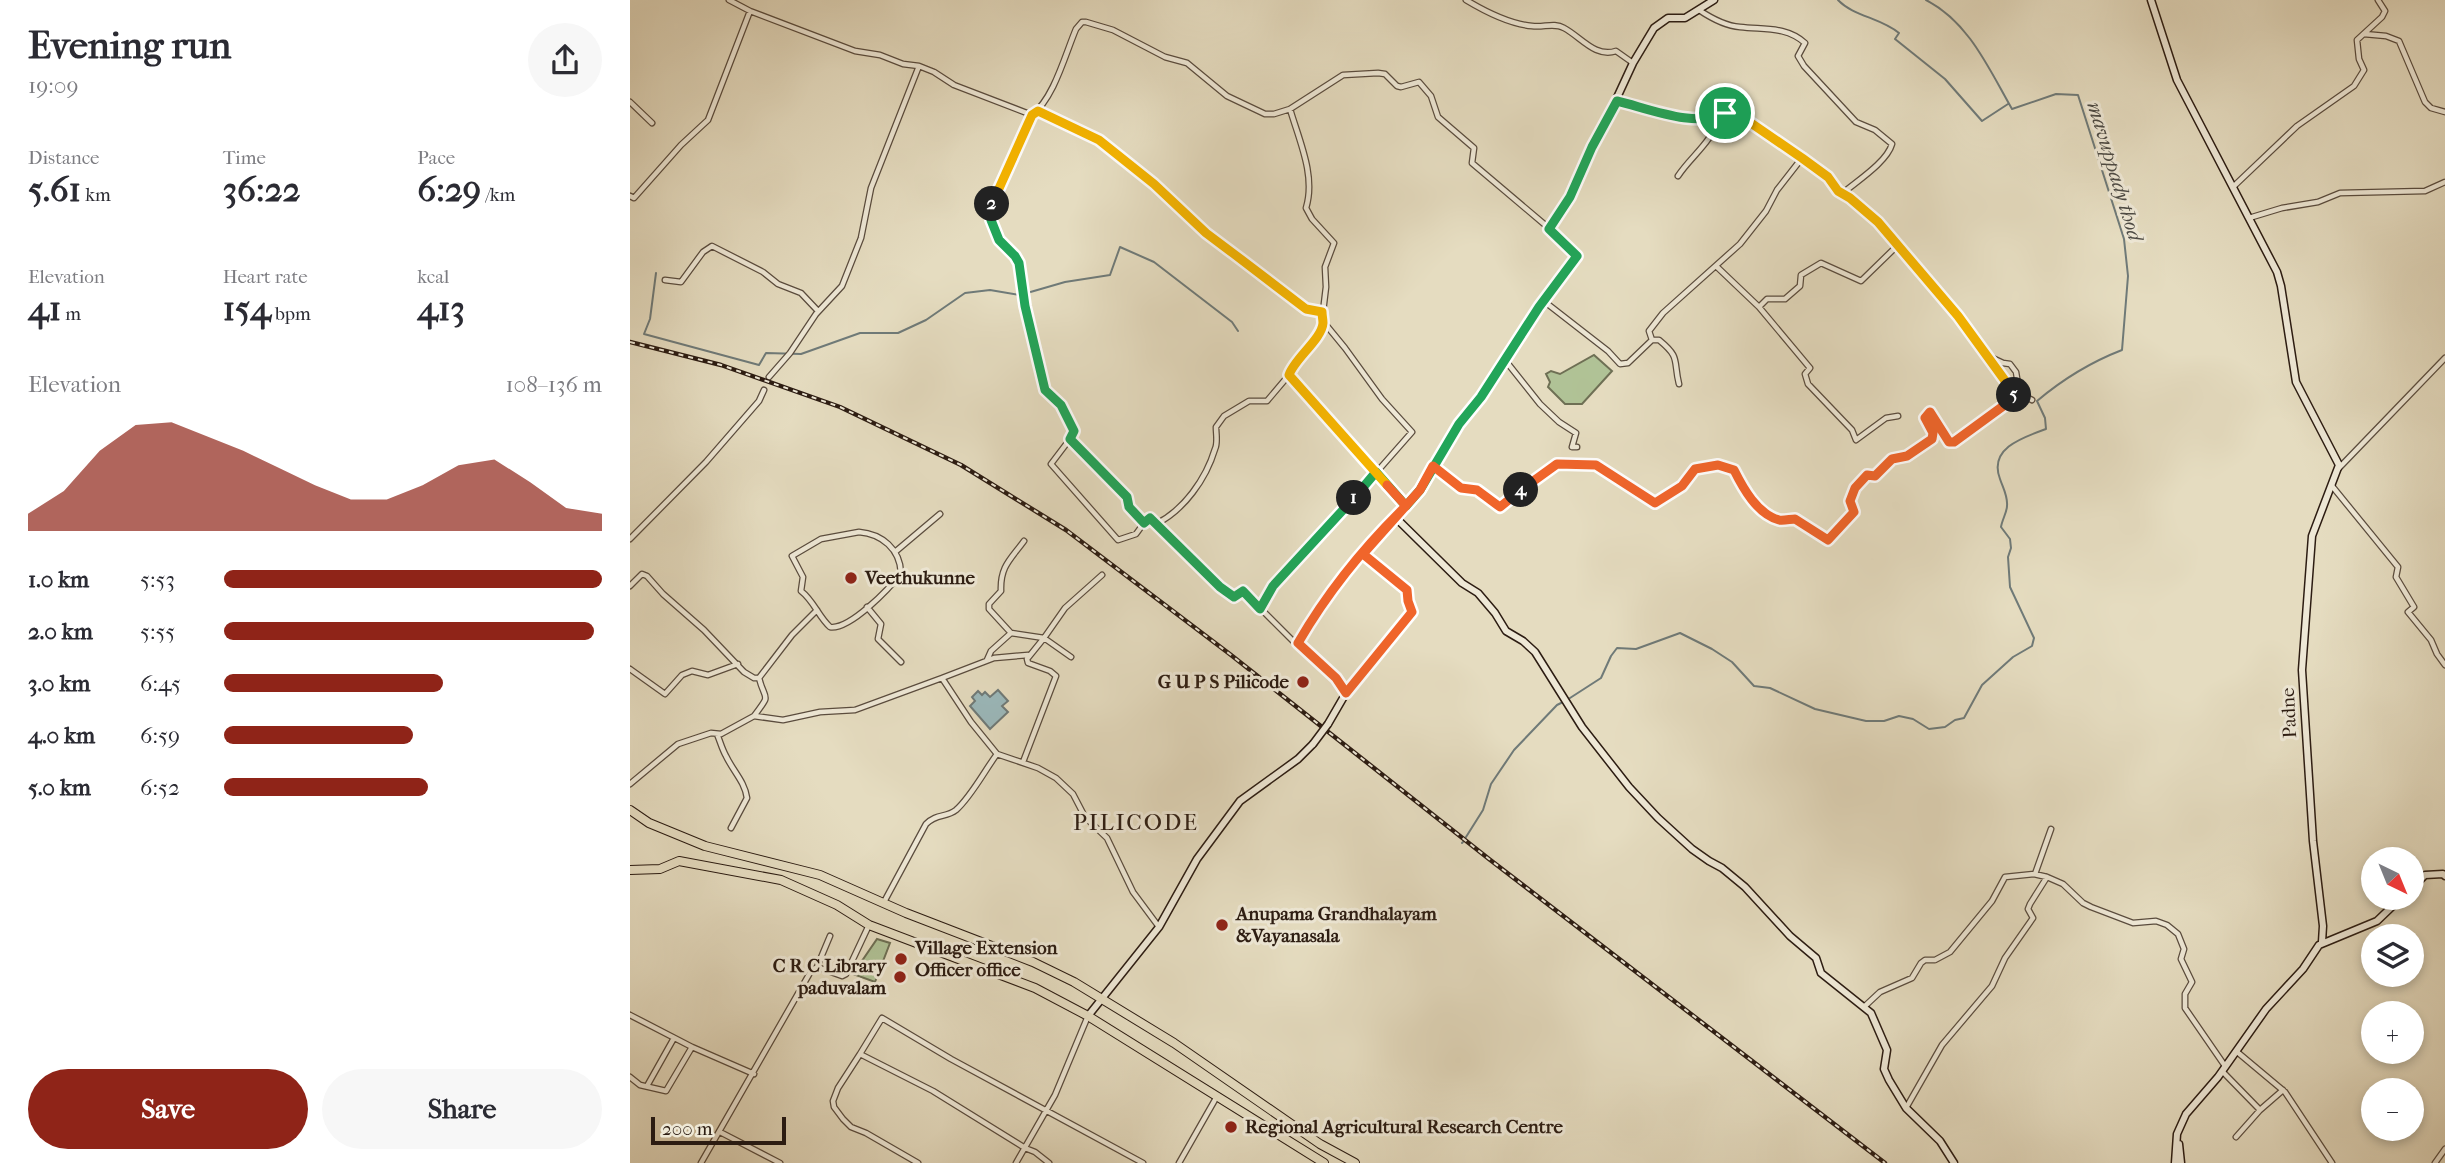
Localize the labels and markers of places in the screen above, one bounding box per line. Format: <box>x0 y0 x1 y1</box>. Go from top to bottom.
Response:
pin <box>1695 83 1755 143</box>
pin: 2 <box>974 186 1010 222</box>
pin: 5 <box>1996 378 2032 412</box>
pin: 4 <box>1504 472 1538 508</box>
pin: 1 <box>1336 480 1372 516</box>
place label: Veethukunne <box>864 567 976 589</box>
marker: Veethukunne <box>843 570 859 586</box>
place label: G U P S Pilicode <box>1158 671 1290 693</box>
marker: G U P S Pilicode <box>1295 674 1311 690</box>
place label: Anupama Grandhalayam &Vayanasala <box>1235 903 1437 947</box>
marker: Anupama Grandhalayam &Vayanasala <box>1214 917 1230 933</box>
place label: Village Extension Officer office <box>914 937 1059 981</box>
marker: Village Extension Officer office <box>893 951 909 967</box>
place label: C R C Library paduvalam <box>773 955 887 999</box>
marker: C R C Library paduvalam <box>892 969 908 985</box>
place label: Regional Agricultural Research Centre <box>1245 1116 1563 1138</box>
marker: Regional Agricultural Research Centre <box>1223 1119 1239 1135</box>

